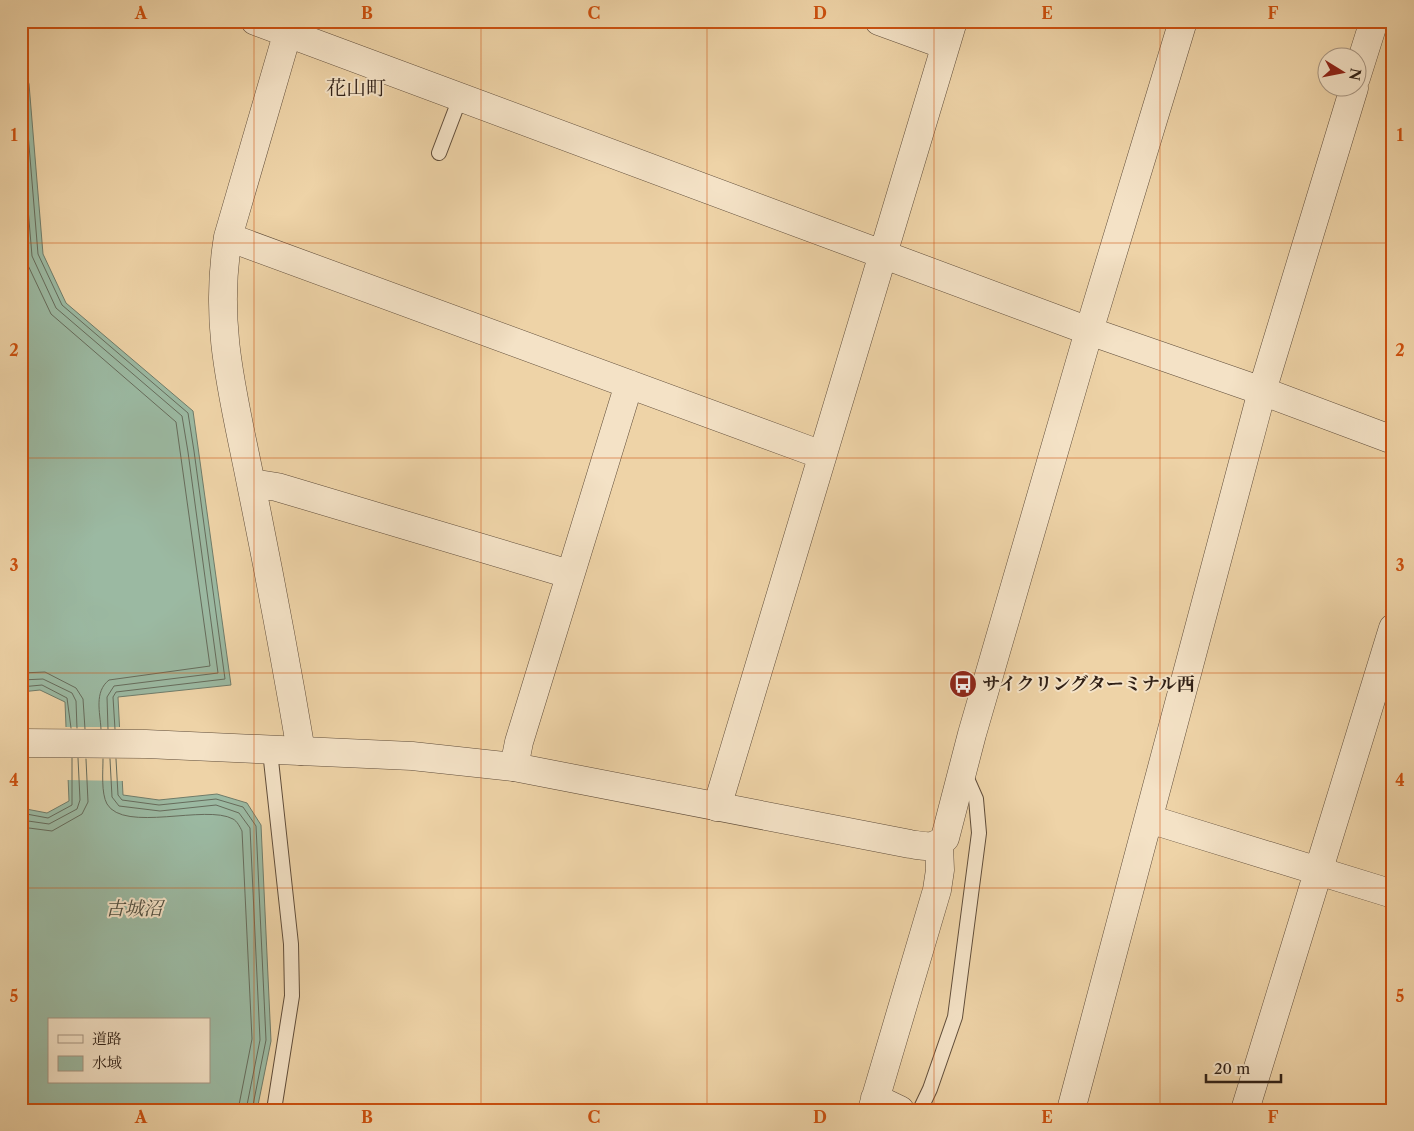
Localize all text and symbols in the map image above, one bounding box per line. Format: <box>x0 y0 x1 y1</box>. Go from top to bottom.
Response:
text: A <box>134 3 148 23</box>
text: B <box>361 3 373 23</box>
text: C <box>588 3 600 23</box>
text: D <box>813 3 827 23</box>
text: E <box>1041 3 1053 23</box>
text: F <box>1268 3 1279 23</box>
north arrow <box>1316 48 1366 98</box>
text: N <box>1345 67 1365 82</box>
district label: 花山町 <box>326 76 386 100</box>
text: 1 <box>10 125 18 145</box>
text: 1 <box>1396 125 1404 145</box>
text: 2 <box>9 340 19 360</box>
text: 2 <box>1395 340 1405 360</box>
text: 3 <box>9 555 19 575</box>
text: 3 <box>1395 555 1405 575</box>
bus stop icon: サイクリングターミナル西 <box>948 669 978 699</box>
place label: サイクリングターミナル西 <box>982 673 1195 695</box>
text: 4 <box>9 770 19 790</box>
text: 4 <box>1395 770 1405 790</box>
water label: 古城沼 <box>105 897 165 920</box>
text: 5 <box>10 986 19 1006</box>
text: 5 <box>1396 986 1405 1006</box>
legend <box>48 1018 210 1084</box>
text: 道路 <box>92 1029 122 1048</box>
scale bar <box>1206 1051 1282 1083</box>
text: 水域 <box>92 1053 122 1072</box>
text: 20 m <box>1214 1059 1250 1078</box>
text: A <box>134 1107 148 1127</box>
text: B <box>361 1107 373 1127</box>
text: C <box>588 1107 600 1127</box>
text: D <box>813 1107 827 1127</box>
text: E <box>1041 1107 1053 1127</box>
text: F <box>1268 1107 1279 1127</box>

